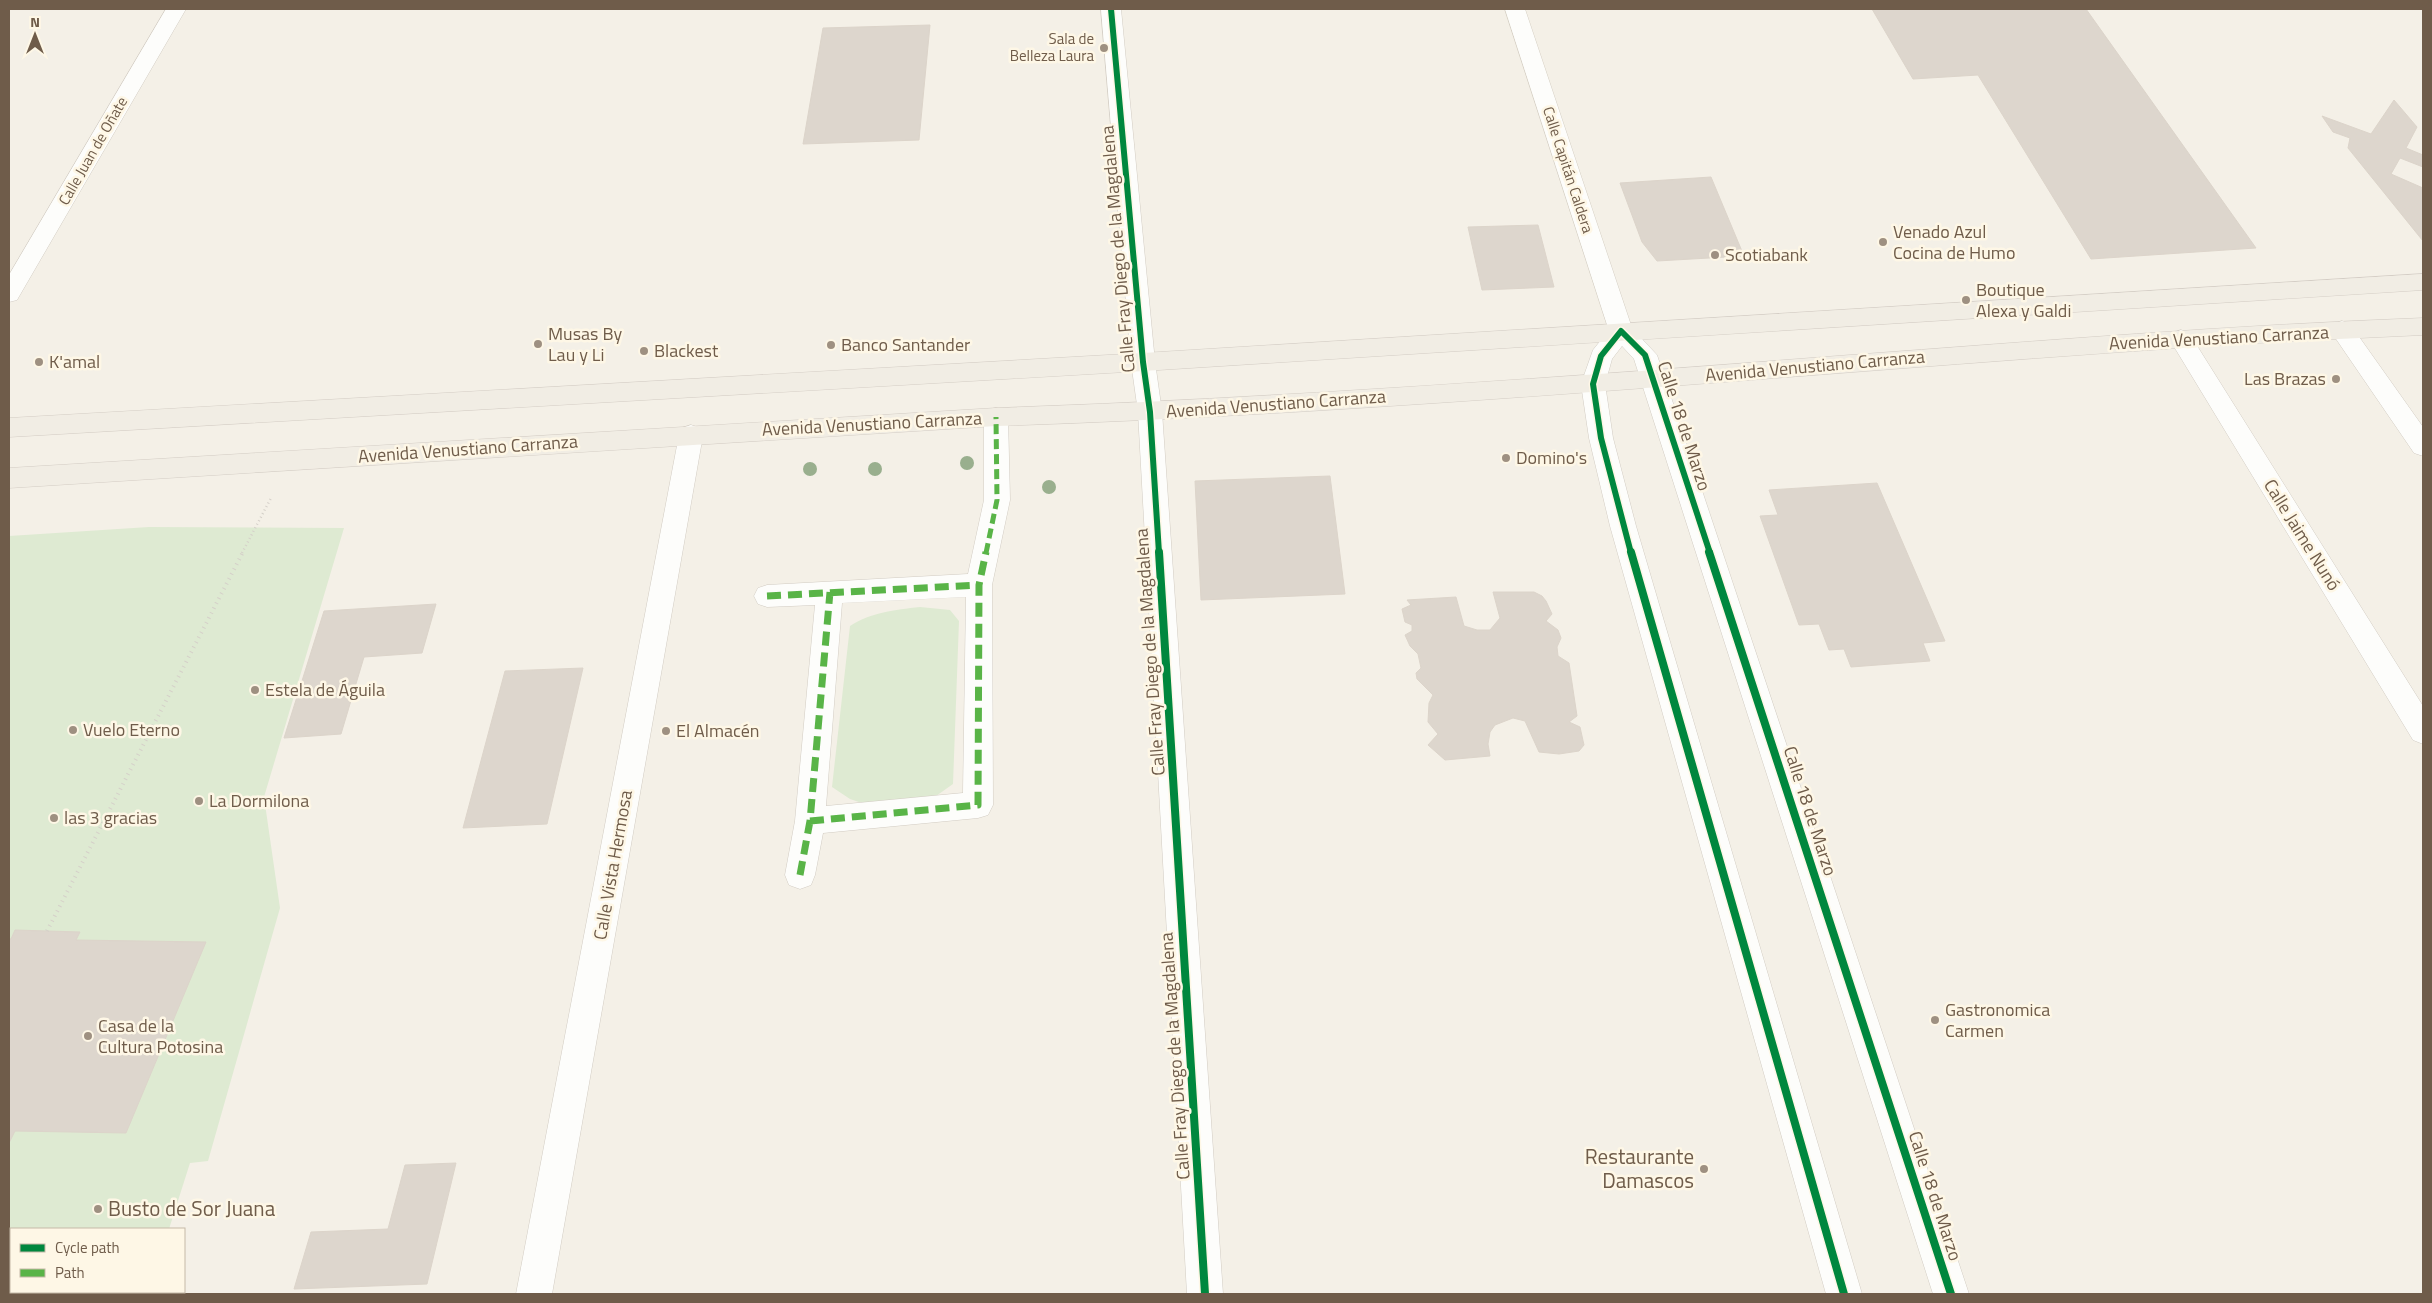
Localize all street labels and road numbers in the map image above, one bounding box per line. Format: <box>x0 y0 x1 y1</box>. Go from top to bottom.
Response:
street label: Calle Juan de Oñate <box>52 92 133 209</box>
street label: Calle Capitán Caldera <box>1537 104 1600 237</box>
street label: Calle Fray Diego de la Magdalena <box>1093 124 1142 374</box>
street label: Avenida Venustiano Carranza <box>2108 318 2330 357</box>
street label: Avenida Venustiano Carranza <box>1704 342 1926 389</box>
street label: Calle 18 de Marzo <box>1651 358 1718 494</box>
street label: Avenida Venustiano Carranza <box>1165 382 1387 425</box>
street label: Avenida Venustiano Carranza <box>761 404 983 443</box>
street label: Avenida Venustiano Carranza <box>357 427 579 470</box>
street label: Calle Jaime Nunó <box>2257 474 2348 596</box>
street label: Calle Fray Diego de la Magdalena <box>1127 527 1172 777</box>
street label: Calle 18 de Marzo <box>1777 743 1844 879</box>
street label: Calle Vista Hermosa <box>586 788 639 942</box>
street label: Calle Fray Diego de la Magdalena <box>1152 931 1197 1181</box>
street label: Calle 18 de Marzo <box>1902 1128 1969 1264</box>

